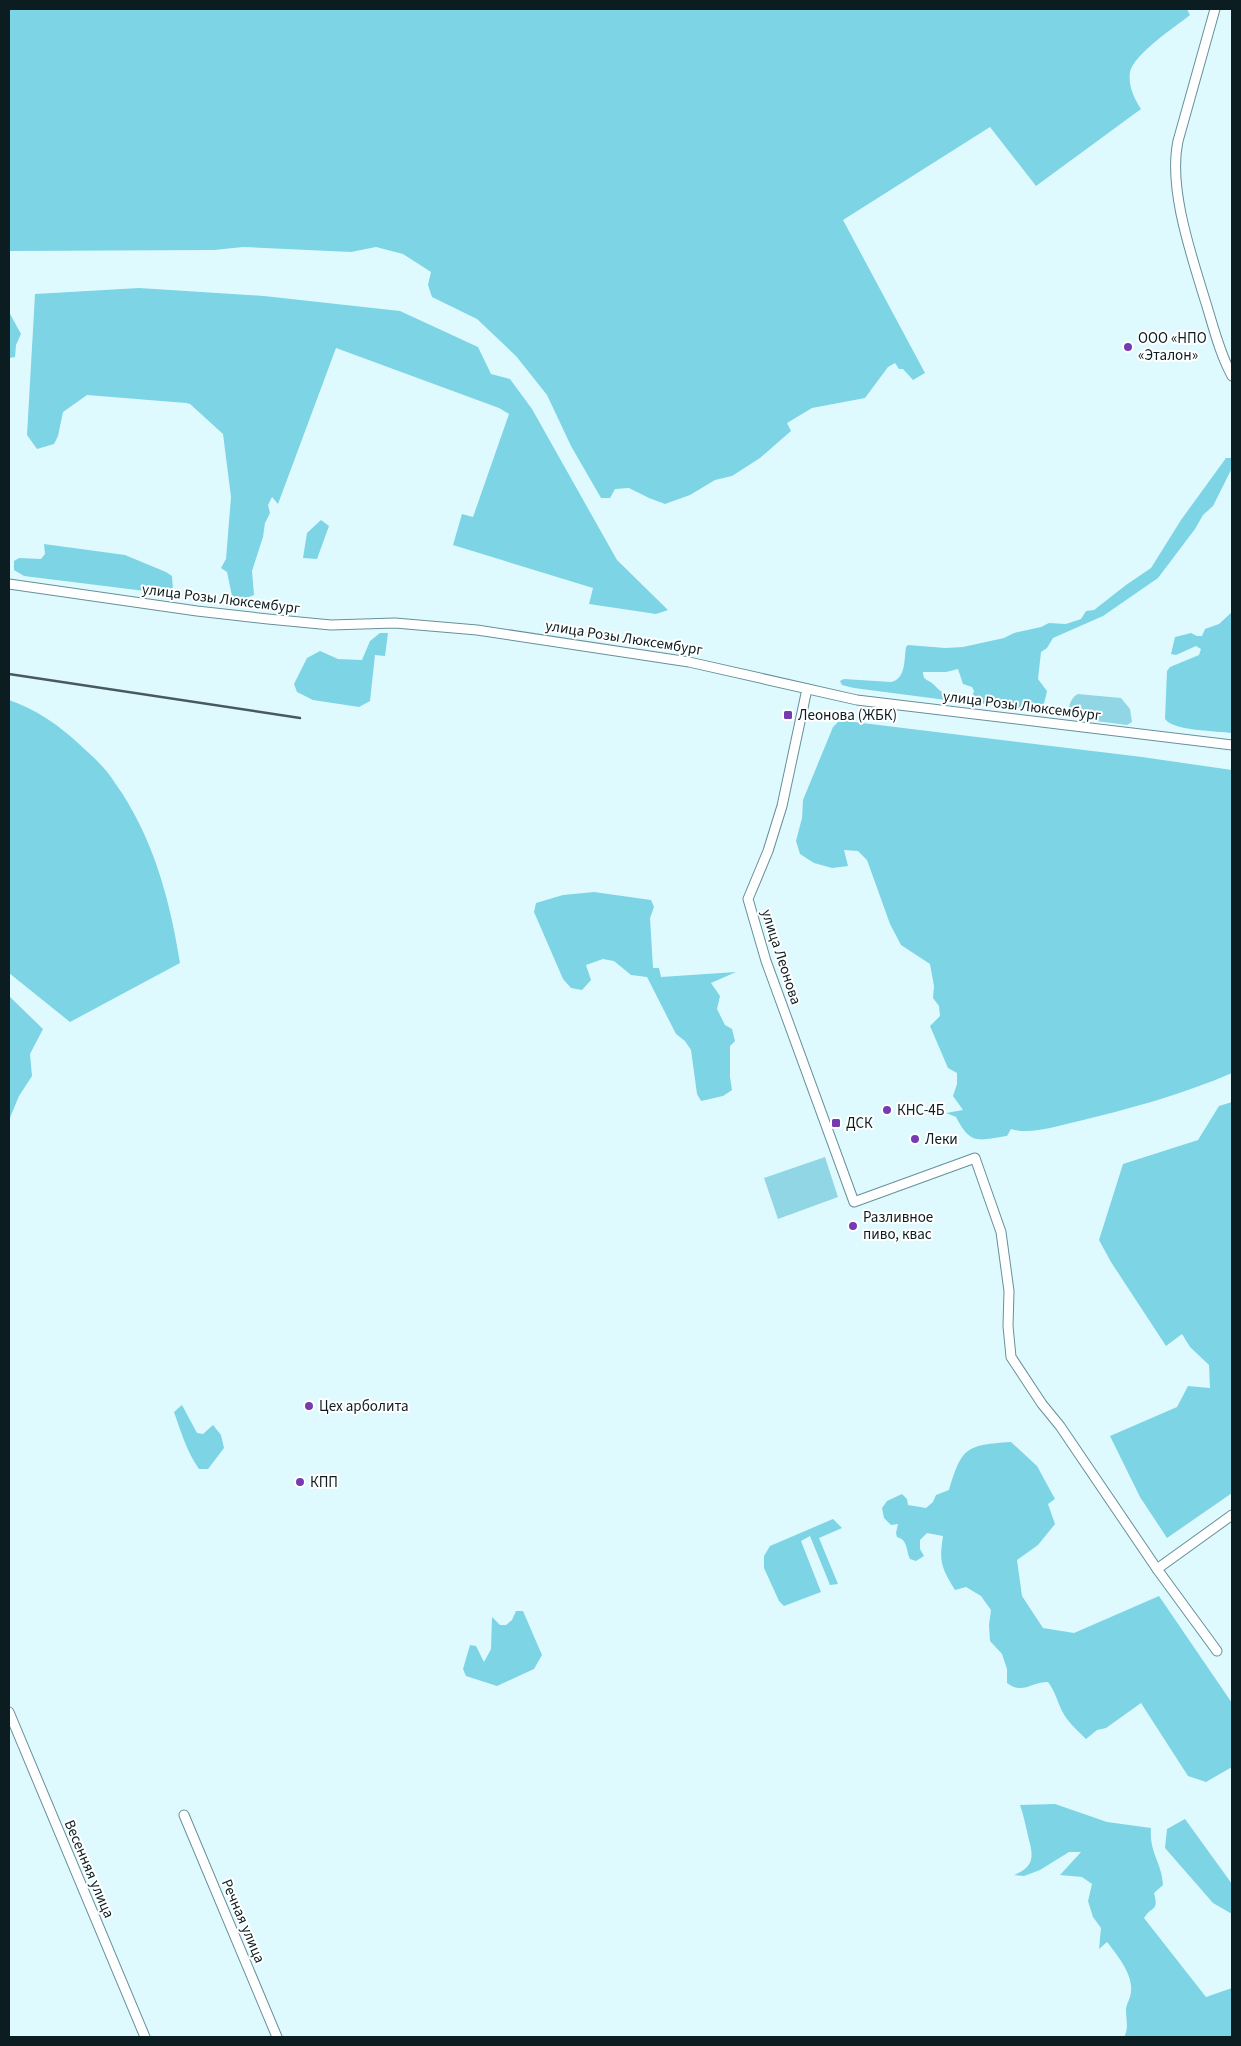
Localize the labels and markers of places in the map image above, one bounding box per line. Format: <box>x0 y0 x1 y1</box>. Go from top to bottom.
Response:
place label: ООО «НПО «Эталон» <box>1138 328 1207 366</box>
marker: ООО «НПО «Эталон» <box>1122 341 1134 353</box>
place label: Леонова (ЖБК) <box>798 705 897 726</box>
marker: Леонова (ЖБК) <box>782 709 794 721</box>
place label: КНС-4Б <box>897 1100 945 1121</box>
marker: КНС-4Б <box>881 1104 893 1116</box>
place label: ДСК <box>846 1113 873 1134</box>
marker: ДСК <box>830 1117 842 1129</box>
place label: Леки <box>925 1129 958 1150</box>
marker: Леки <box>909 1133 921 1145</box>
place label: Разливное пиво, квас <box>863 1207 933 1245</box>
marker: Разливное пиво, квас <box>847 1220 859 1232</box>
place label: Цех арболита <box>319 1396 409 1417</box>
marker: Цех арболита <box>303 1400 315 1412</box>
place label: КПП <box>310 1472 338 1493</box>
marker: КПП <box>294 1476 306 1488</box>

